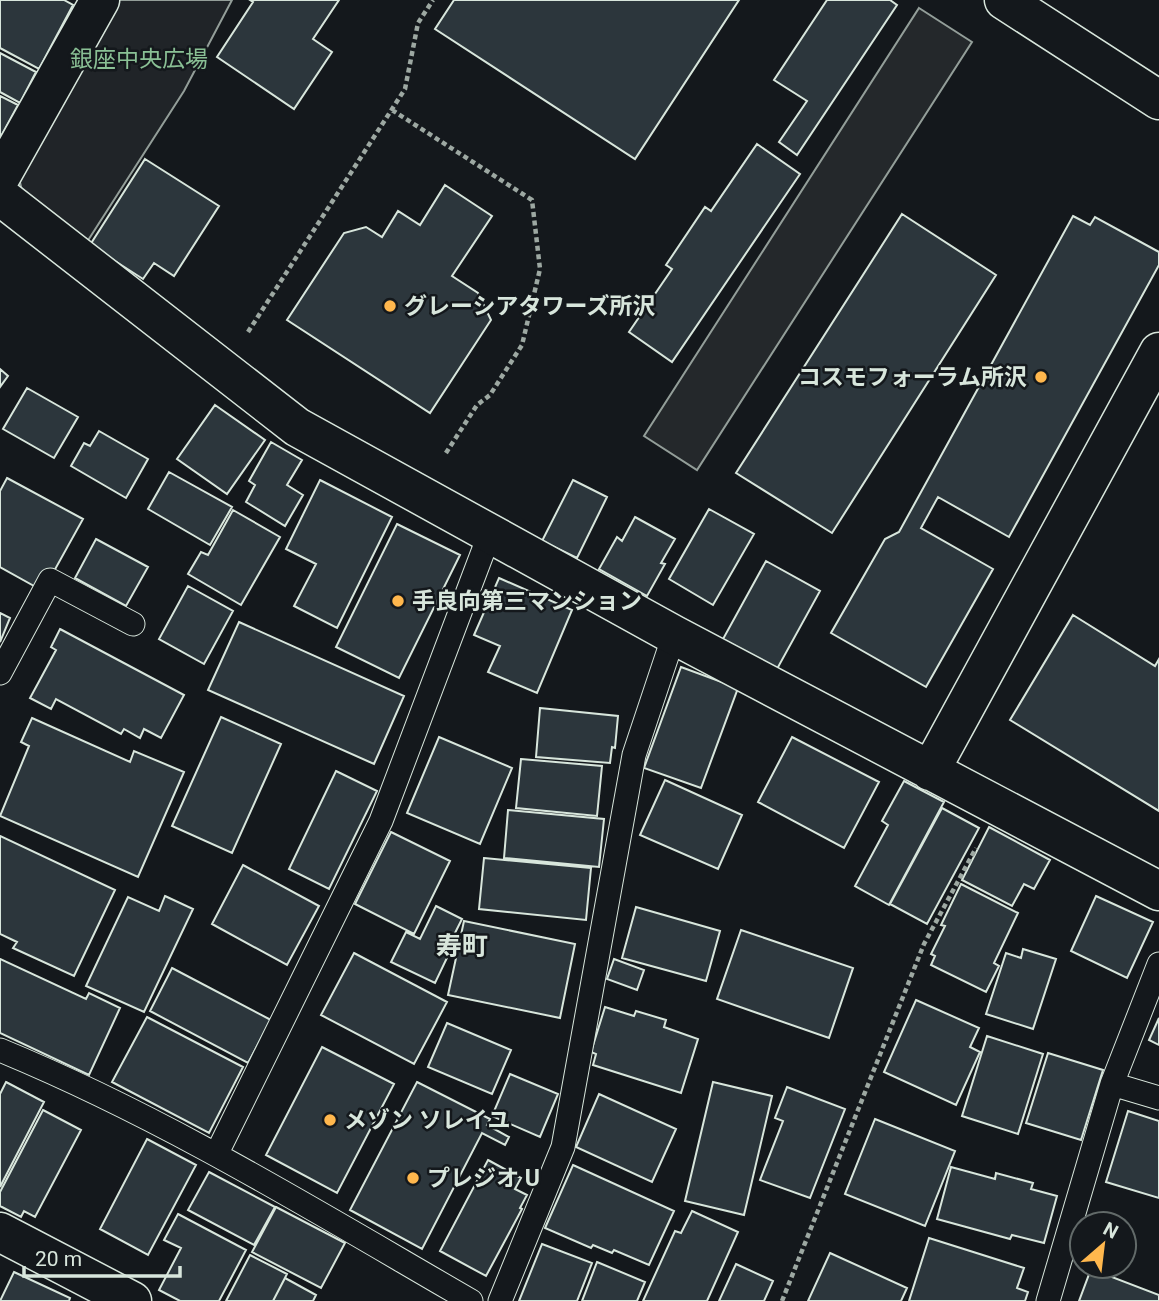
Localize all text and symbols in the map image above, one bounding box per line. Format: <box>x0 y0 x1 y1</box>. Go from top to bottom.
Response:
park label: 銀座中央広場 <box>70 46 208 73</box>
place label: グレーシアタワーズ所沢 <box>404 293 655 320</box>
marker: グレーシアタワーズ所沢 <box>382 298 398 314</box>
place label: コスモフォーラム所沢 <box>798 364 1027 391</box>
marker: コスモフォーラム所沢 <box>1033 369 1049 385</box>
place label: 手良向第三マンション <box>412 588 642 615</box>
marker: 手良向第三マンション <box>390 593 406 609</box>
district label: 寿町 <box>436 931 488 961</box>
place label: メゾン ソレイユ <box>344 1107 510 1134</box>
marker: メゾン ソレイユ <box>322 1112 338 1128</box>
place label: プレジオ U <box>427 1165 540 1192</box>
marker: プレジオ U <box>405 1170 421 1186</box>
north arrow <box>1068 1210 1138 1280</box>
text: N <box>1099 1217 1122 1244</box>
scale bar <box>24 1234 180 1278</box>
text: 20 m <box>35 1247 82 1271</box>

